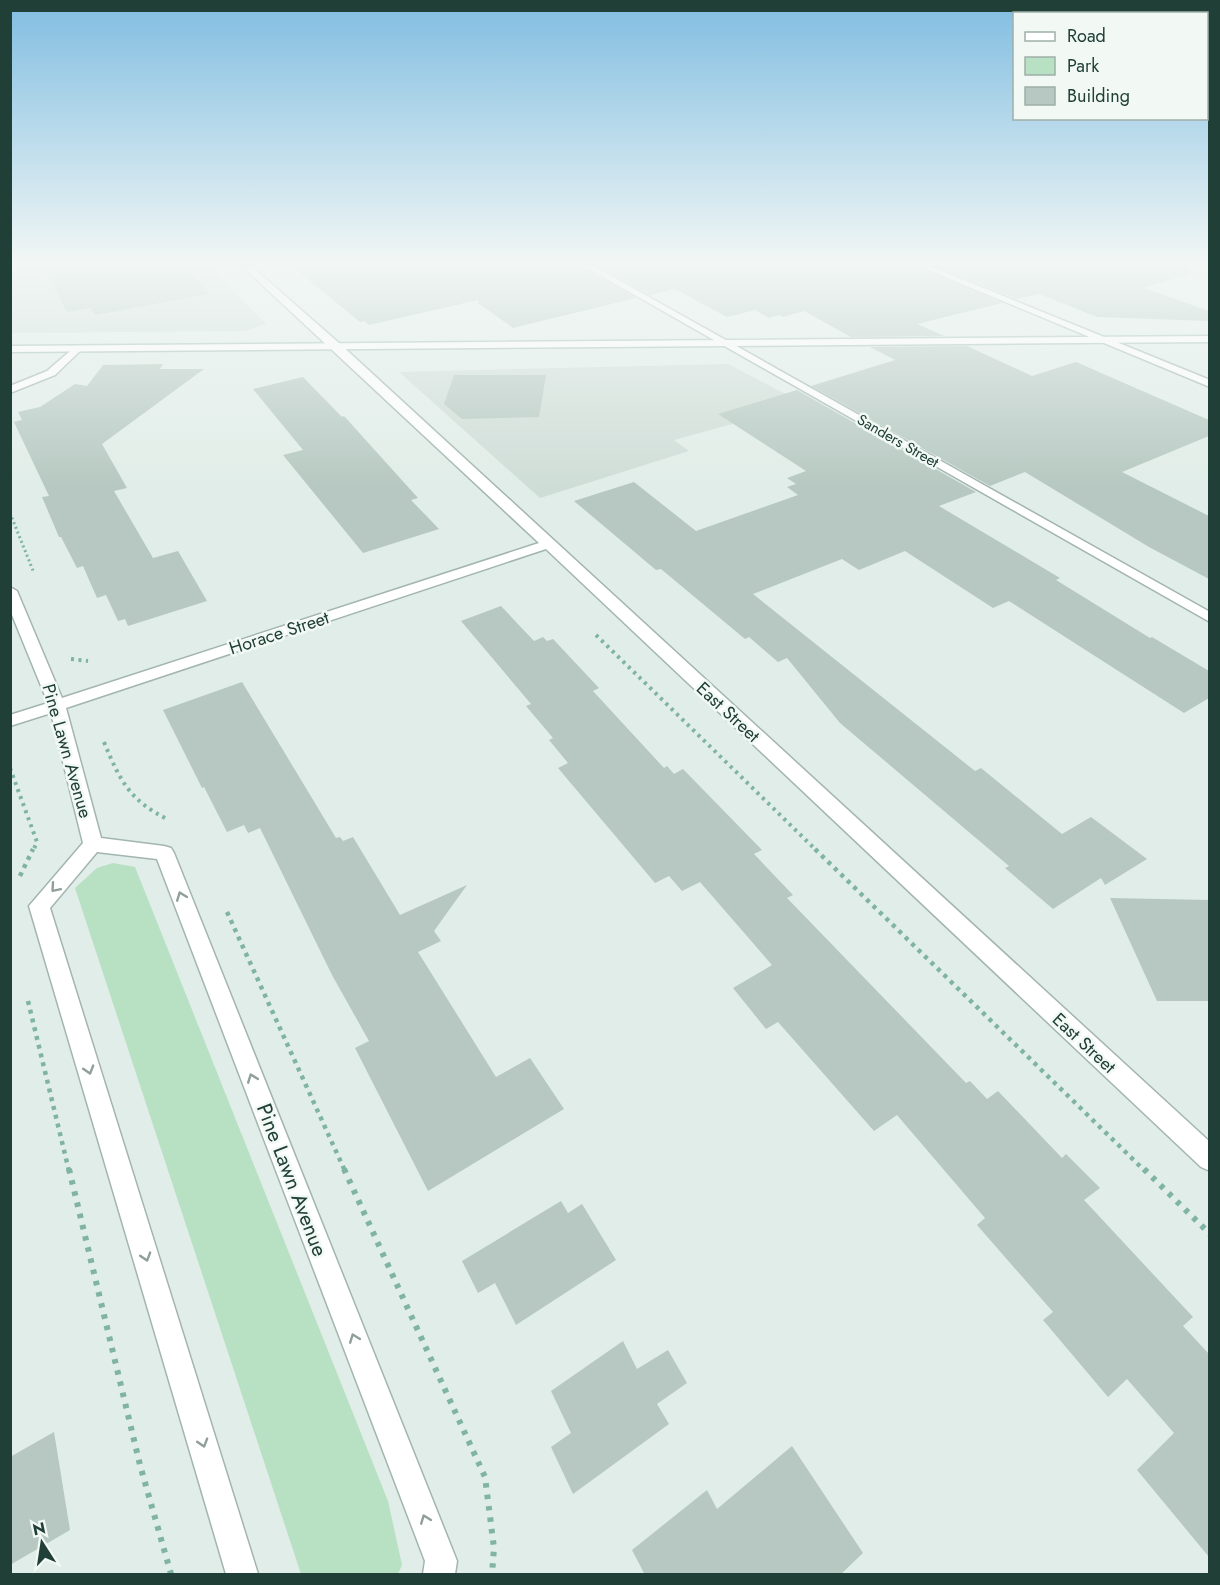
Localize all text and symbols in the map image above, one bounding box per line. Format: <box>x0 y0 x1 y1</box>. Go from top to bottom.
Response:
legend <box>1013 12 1208 120</box>
text: Road <box>1067 23 1106 49</box>
text: Park <box>1067 53 1099 79</box>
text: Building <box>1067 83 1130 109</box>
street label: Sanders Street <box>853 409 943 473</box>
street label: Horace Street <box>226 604 333 661</box>
street label: East Street <box>690 676 766 749</box>
street label: Pine Lawn Avenue <box>35 681 99 821</box>
one-way arrow <box>51 881 62 892</box>
one-way arrow <box>176 891 189 902</box>
street label: East Street <box>1046 1007 1122 1080</box>
one-way arrow <box>82 1064 94 1075</box>
one-way arrow <box>247 1073 260 1084</box>
street label: Pine Lawn Avenue <box>249 1099 335 1261</box>
one-way arrow <box>139 1251 151 1262</box>
one-way arrow <box>349 1333 361 1344</box>
one-way arrow <box>196 1437 208 1448</box>
north arrow <box>12 1513 72 1573</box>
one-way arrow <box>420 1515 432 1526</box>
text: N <box>30 1516 48 1541</box>

